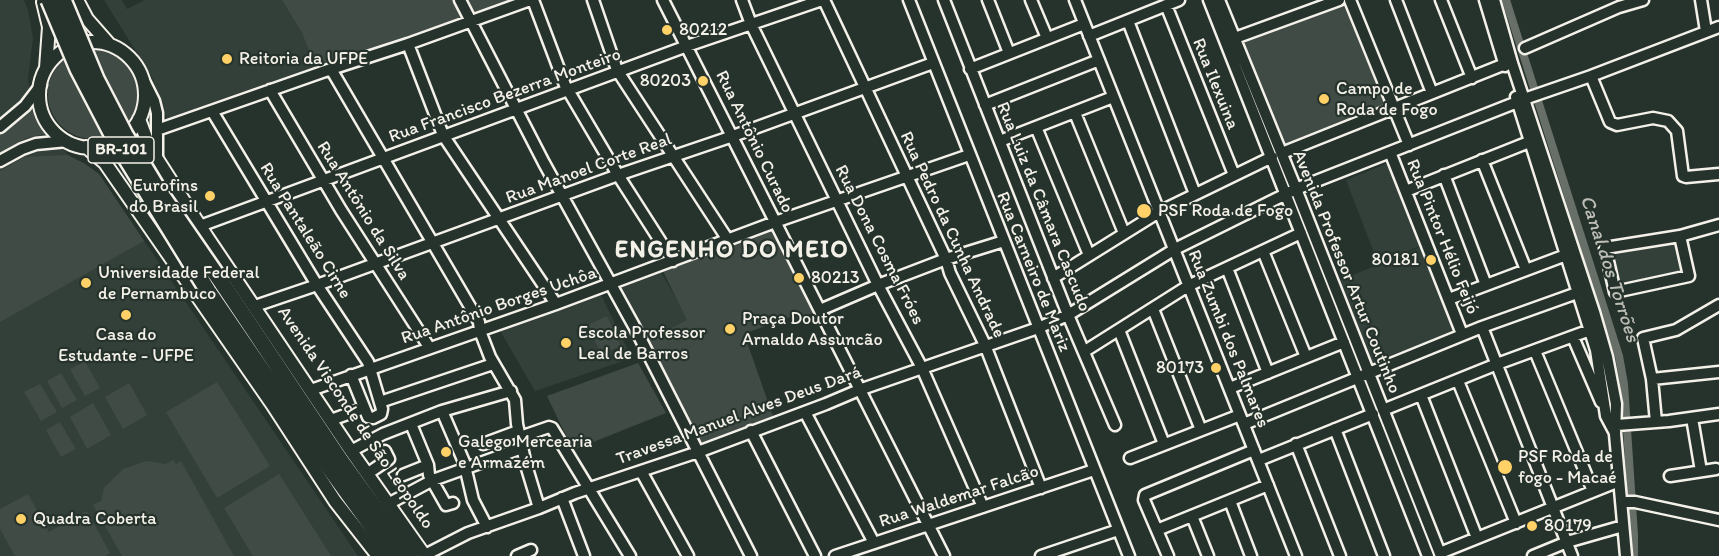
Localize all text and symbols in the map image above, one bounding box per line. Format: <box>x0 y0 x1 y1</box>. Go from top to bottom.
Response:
place label: 80212 <box>679 19 727 41</box>
marker: 80212 <box>660 23 674 37</box>
street label: Rua Ilexuina <box>1187 35 1243 133</box>
street label: Rua Francisco Bezerra Monteiro <box>386 44 624 148</box>
place label: Reitoria da UFPE <box>239 48 368 70</box>
marker: Reitoria da UFPE <box>220 52 234 66</box>
street label: Rua Antônio Curado <box>710 67 798 217</box>
place label: 80203 <box>640 70 691 92</box>
marker: 80203 <box>696 74 710 88</box>
place label: Campo de Roda de Fogo <box>1336 78 1438 121</box>
marker: Campo de Roda de Fogo <box>1317 92 1331 106</box>
street label: Rua Luiz da Câmara Cascudo <box>991 99 1095 315</box>
street label: Rua Pedro da Cunha Andrade <box>895 128 1009 342</box>
street label: Rua Manoel Corte Real <box>503 129 675 209</box>
road number: BR-101 <box>88 137 154 163</box>
street label: Rua Antônio da Silva <box>312 138 414 284</box>
street label: Avenida Professor Artur Coutinho <box>1287 147 1405 397</box>
street label: Rua Pintor Hélio Feijó <box>1401 156 1483 318</box>
street label: Rua Pantaleão Cirne <box>254 159 356 303</box>
street label: Rua Dona Cosma Fróes <box>829 162 929 328</box>
place label: Eurofins do Brasil <box>129 175 198 218</box>
marker: Eurofins do Brasil <box>203 189 217 203</box>
street label: Rua Carneiro de Mariz <box>991 189 1075 355</box>
water label: Canal dos Torrões <box>1574 193 1644 345</box>
place label: PSF Roda de Fogo <box>1158 200 1293 222</box>
marker: PSF Roda de Fogo <box>1135 202 1153 220</box>
district label: ENGENHO DO MEIO <box>616 237 848 265</box>
street label: Rua Zumbi dos Palmares <box>1182 247 1274 431</box>
place label: 80181 <box>1371 249 1419 271</box>
marker: 80181 <box>1424 253 1438 267</box>
place label: Universidade Federal de Pernambuco <box>98 262 260 304</box>
street label: Rua Antônio Borges Uchôa <box>398 262 600 350</box>
place label: 80213 <box>811 267 860 289</box>
marker: 80213 <box>792 271 806 285</box>
marker: Universidade Federal de Pernambuco <box>79 276 93 290</box>
street label: Avenida Visconde de São Leopoldo <box>272 303 438 533</box>
marker: Casa do Estudante - UFPE <box>119 308 133 322</box>
place label: Praça Doutor Arnaldo Assuncão <box>742 308 883 350</box>
place label: Escola Professor Leal de Barros <box>578 322 705 364</box>
marker: Praça Doutor Arnaldo Assuncão <box>723 322 737 336</box>
place label: Casa do Estudante - UFPE <box>58 324 194 366</box>
marker: Escola Professor Leal de Barros <box>559 336 573 350</box>
place label: 80173 <box>1156 357 1204 379</box>
marker: 80173 <box>1209 361 1223 375</box>
street label: Travessa Manuel Alves Deus Dará <box>614 362 864 470</box>
place label: Galego Mercearia e Armazém <box>458 431 592 474</box>
marker: Galego Mercearia e Armazém <box>439 445 453 459</box>
place label: PSF Roda de fogo - Macaé <box>1518 446 1617 488</box>
marker: PSF Roda de fogo - Macaé <box>1496 458 1514 476</box>
street label: Rua Waldemar Falcão <box>876 461 1042 533</box>
place label: Quadra Coberta <box>33 508 157 530</box>
marker: Quadra Coberta <box>14 512 28 526</box>
place label: 80179 <box>1544 515 1592 537</box>
marker: 80179 <box>1525 519 1539 533</box>

